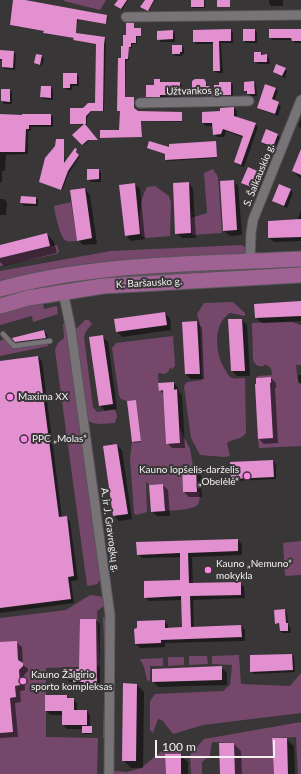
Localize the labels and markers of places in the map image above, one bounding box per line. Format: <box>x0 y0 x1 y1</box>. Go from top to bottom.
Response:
place label: Maxima XX <box>18 391 68 403</box>
marker: Maxima XX <box>5 392 15 402</box>
place label: PPC „Molas“ <box>32 433 87 445</box>
marker: PPC „Molas“ <box>19 434 29 444</box>
place label: Kauno lopšelis-darželis „Obelėlė“ <box>139 464 239 488</box>
marker: Kauno lopšelis-darželis „Obelėlė“ <box>242 471 252 481</box>
place label: Kauno „Nemuno“ mokykla <box>216 558 292 582</box>
marker: Kauno „Nemuno“ mokykla <box>203 565 213 575</box>
place label: Kauno Žalgirio sporto kompleksas <box>31 669 113 692</box>
marker: Kauno Žalgirio sporto kompleksas <box>18 676 28 686</box>

